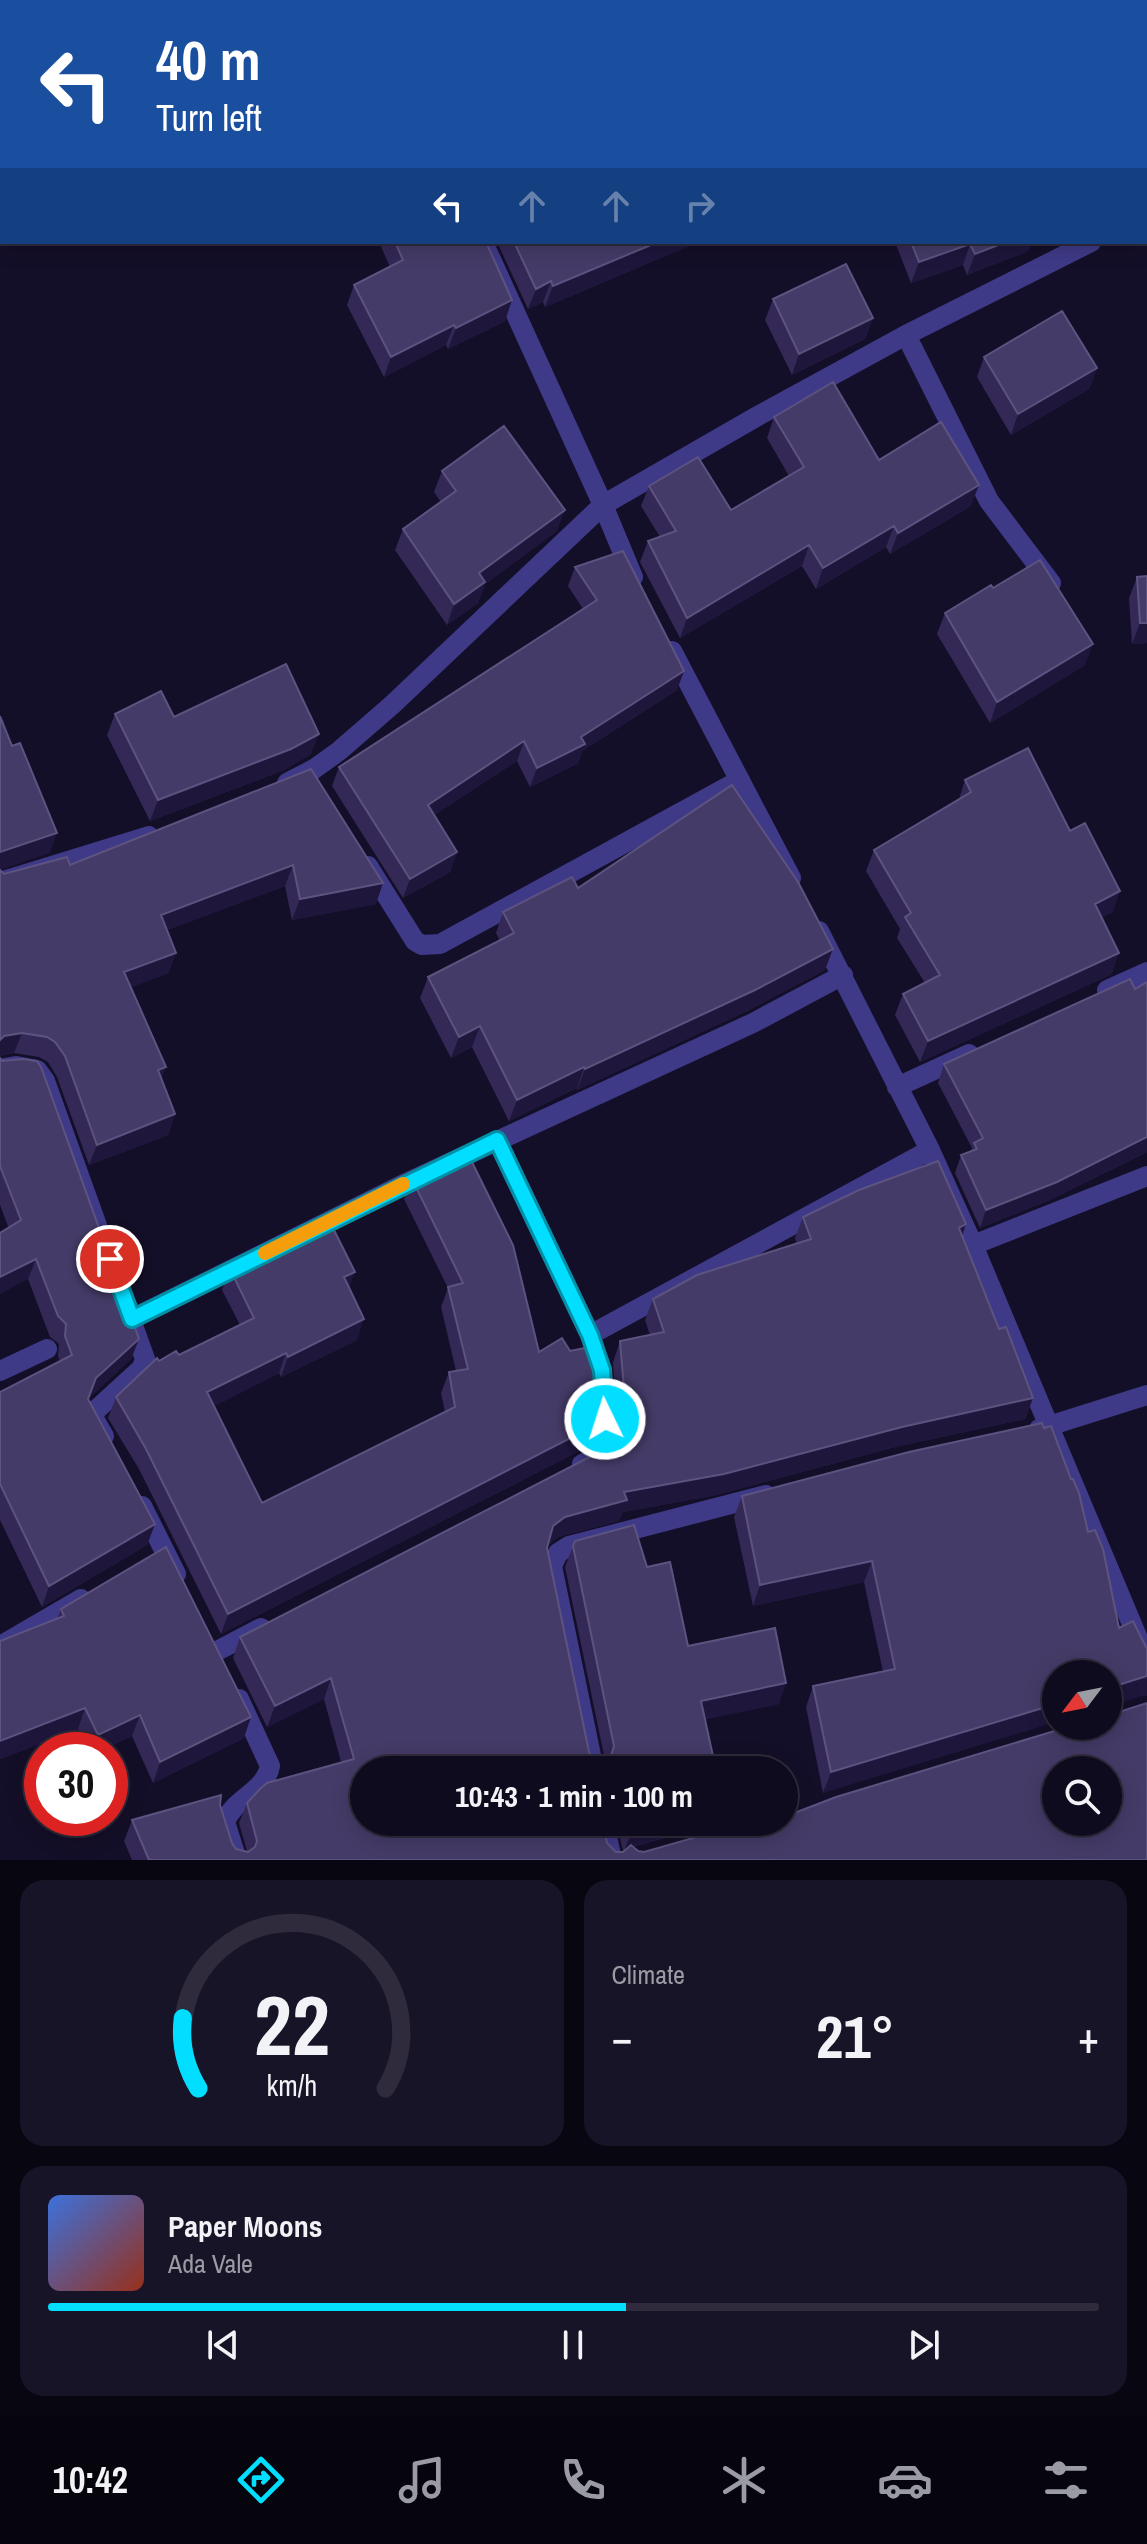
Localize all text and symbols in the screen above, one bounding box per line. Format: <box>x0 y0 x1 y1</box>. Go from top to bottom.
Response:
text: 40 m <box>156 22 261 97</box>
icon: left <box>24 32 128 136</box>
text: Turn left <box>156 94 262 142</box>
icon: left <box>426 184 470 228</box>
icon: ahead <box>510 184 554 228</box>
icon: ahead <box>594 184 638 228</box>
icon: right <box>678 184 722 228</box>
pin <box>76 1225 144 1293</box>
icon: arrive <box>88 1237 132 1281</box>
position arrow <box>563 1377 647 1461</box>
north arrow <box>1042 1660 1122 1740</box>
map controls <box>1042 1660 1122 1836</box>
speed limit sign: 30 <box>24 1732 128 1836</box>
button: search <box>1042 1756 1122 1836</box>
text: 10:43 · 1 min · 100 m <box>455 1776 693 1816</box>
text: Climate <box>612 1957 685 1992</box>
text: 22 <box>254 1969 330 2081</box>
text: 21° <box>816 1996 895 2077</box>
text: − <box>612 2007 633 2067</box>
text: + <box>1078 2007 1099 2067</box>
text: km/h <box>266 2066 317 2105</box>
text: Paper Moons <box>168 2206 322 2246</box>
text: Ada Vale <box>168 2246 253 2281</box>
icon: previous <box>201 2323 245 2367</box>
icon: pause <box>551 2323 595 2367</box>
icon: next <box>902 2323 946 2367</box>
icon: directions <box>233 2452 289 2508</box>
icon: music <box>394 2452 450 2508</box>
icon: phone <box>555 2452 611 2508</box>
icon: climate <box>716 2452 772 2508</box>
icon: car <box>877 2452 933 2508</box>
icon: filters <box>1038 2452 1094 2508</box>
text: 10:42 <box>53 2456 128 2504</box>

